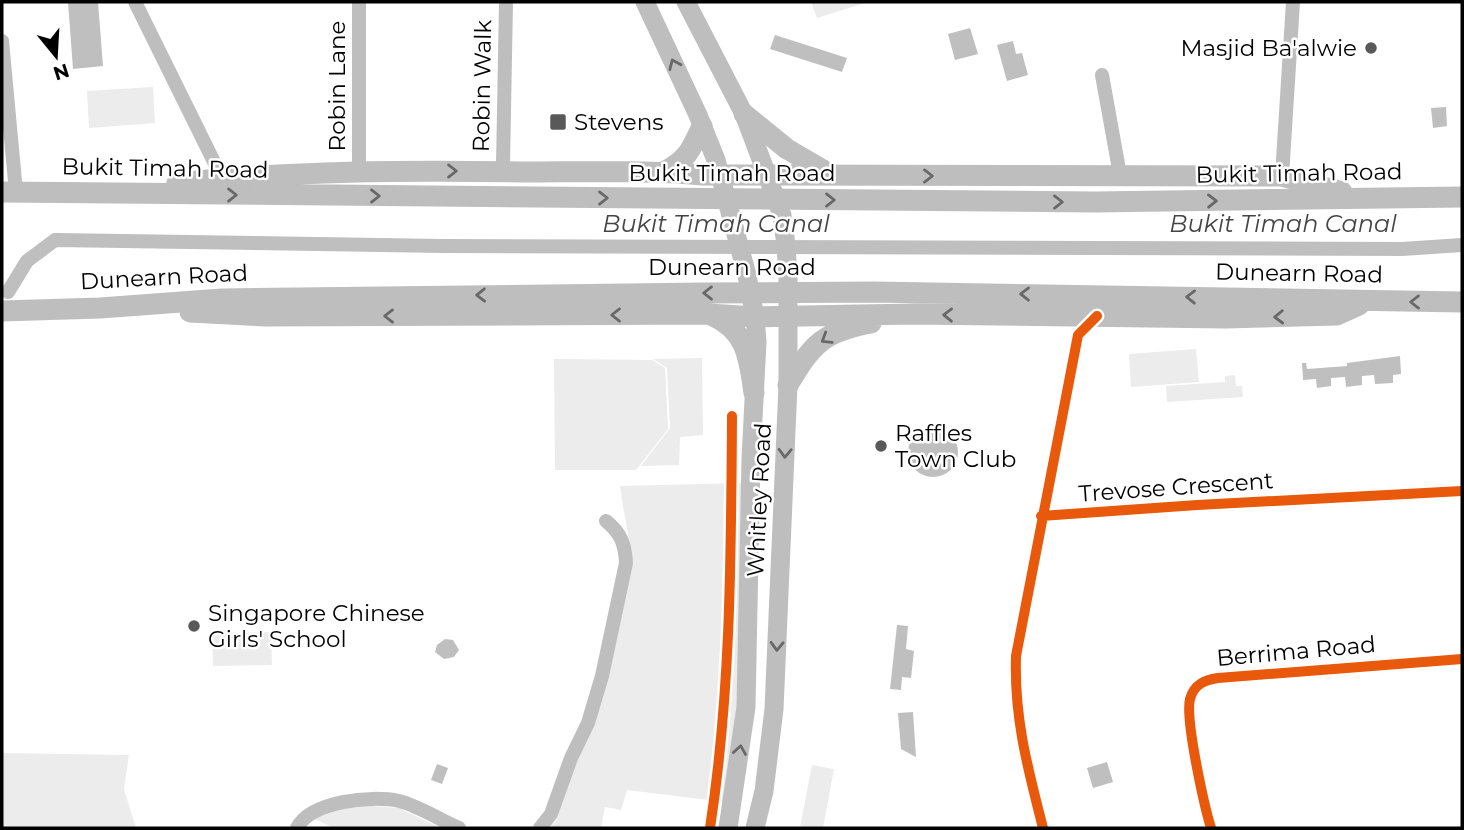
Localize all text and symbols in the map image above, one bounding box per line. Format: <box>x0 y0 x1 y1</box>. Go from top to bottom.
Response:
street label: Robin Walk <box>467 19 497 152</box>
north arrow <box>21 21 91 91</box>
street label: Robin Lane <box>323 21 351 151</box>
place label: Masjid Ba'alwie <box>1181 34 1357 62</box>
marker: Masjid Ba'alwie <box>1363 40 1379 56</box>
text: N <box>50 58 72 85</box>
one-way arrow <box>669 59 683 71</box>
place label: Stevens <box>574 108 664 136</box>
marker: Stevens <box>548 112 568 132</box>
street label: Bukit Timah Road <box>61 152 269 184</box>
street label: Bukit Timah Road <box>1195 157 1403 189</box>
street label: Bukit Timah Road <box>629 159 835 187</box>
one-way arrow <box>447 163 458 179</box>
one-way arrow <box>923 168 934 184</box>
one-way arrow <box>227 187 237 203</box>
one-way arrow <box>371 188 381 204</box>
one-way arrow <box>598 190 609 206</box>
one-way arrow <box>826 192 836 208</box>
one-way arrow <box>1208 193 1218 209</box>
one-way arrow <box>1053 194 1064 209</box>
water label: Bukit Timah Canal <box>602 209 830 238</box>
water label: Bukit Timah Canal <box>1169 209 1397 238</box>
street label: Dunearn Road <box>648 253 816 281</box>
street label: Dunearn Road <box>1215 258 1383 288</box>
street label: Dunearn Road <box>79 259 249 295</box>
one-way arrow <box>702 285 713 301</box>
one-way arrow <box>1019 286 1029 302</box>
one-way arrow <box>475 287 485 303</box>
one-way arrow <box>1185 289 1196 304</box>
one-way arrow <box>1410 294 1421 309</box>
one-way arrow <box>611 307 621 323</box>
one-way arrow <box>942 307 953 322</box>
one-way arrow <box>383 308 394 324</box>
one-way arrow <box>1273 309 1284 324</box>
one-way arrow <box>821 330 834 343</box>
place label: Raffles Town Club <box>895 419 1016 473</box>
street label: Whitley Road <box>741 422 777 578</box>
marker: Raffles Town Club <box>873 438 889 454</box>
one-way arrow <box>778 448 793 459</box>
street label: Trevose Crescent <box>1078 466 1274 508</box>
place label: Singapore Chinese Girls' School <box>208 599 425 653</box>
marker: Singapore Chinese Girls' School <box>186 618 202 634</box>
street label: Berrima Road <box>1215 630 1377 672</box>
one-way arrow <box>769 641 784 652</box>
one-way arrow <box>732 744 747 756</box>

